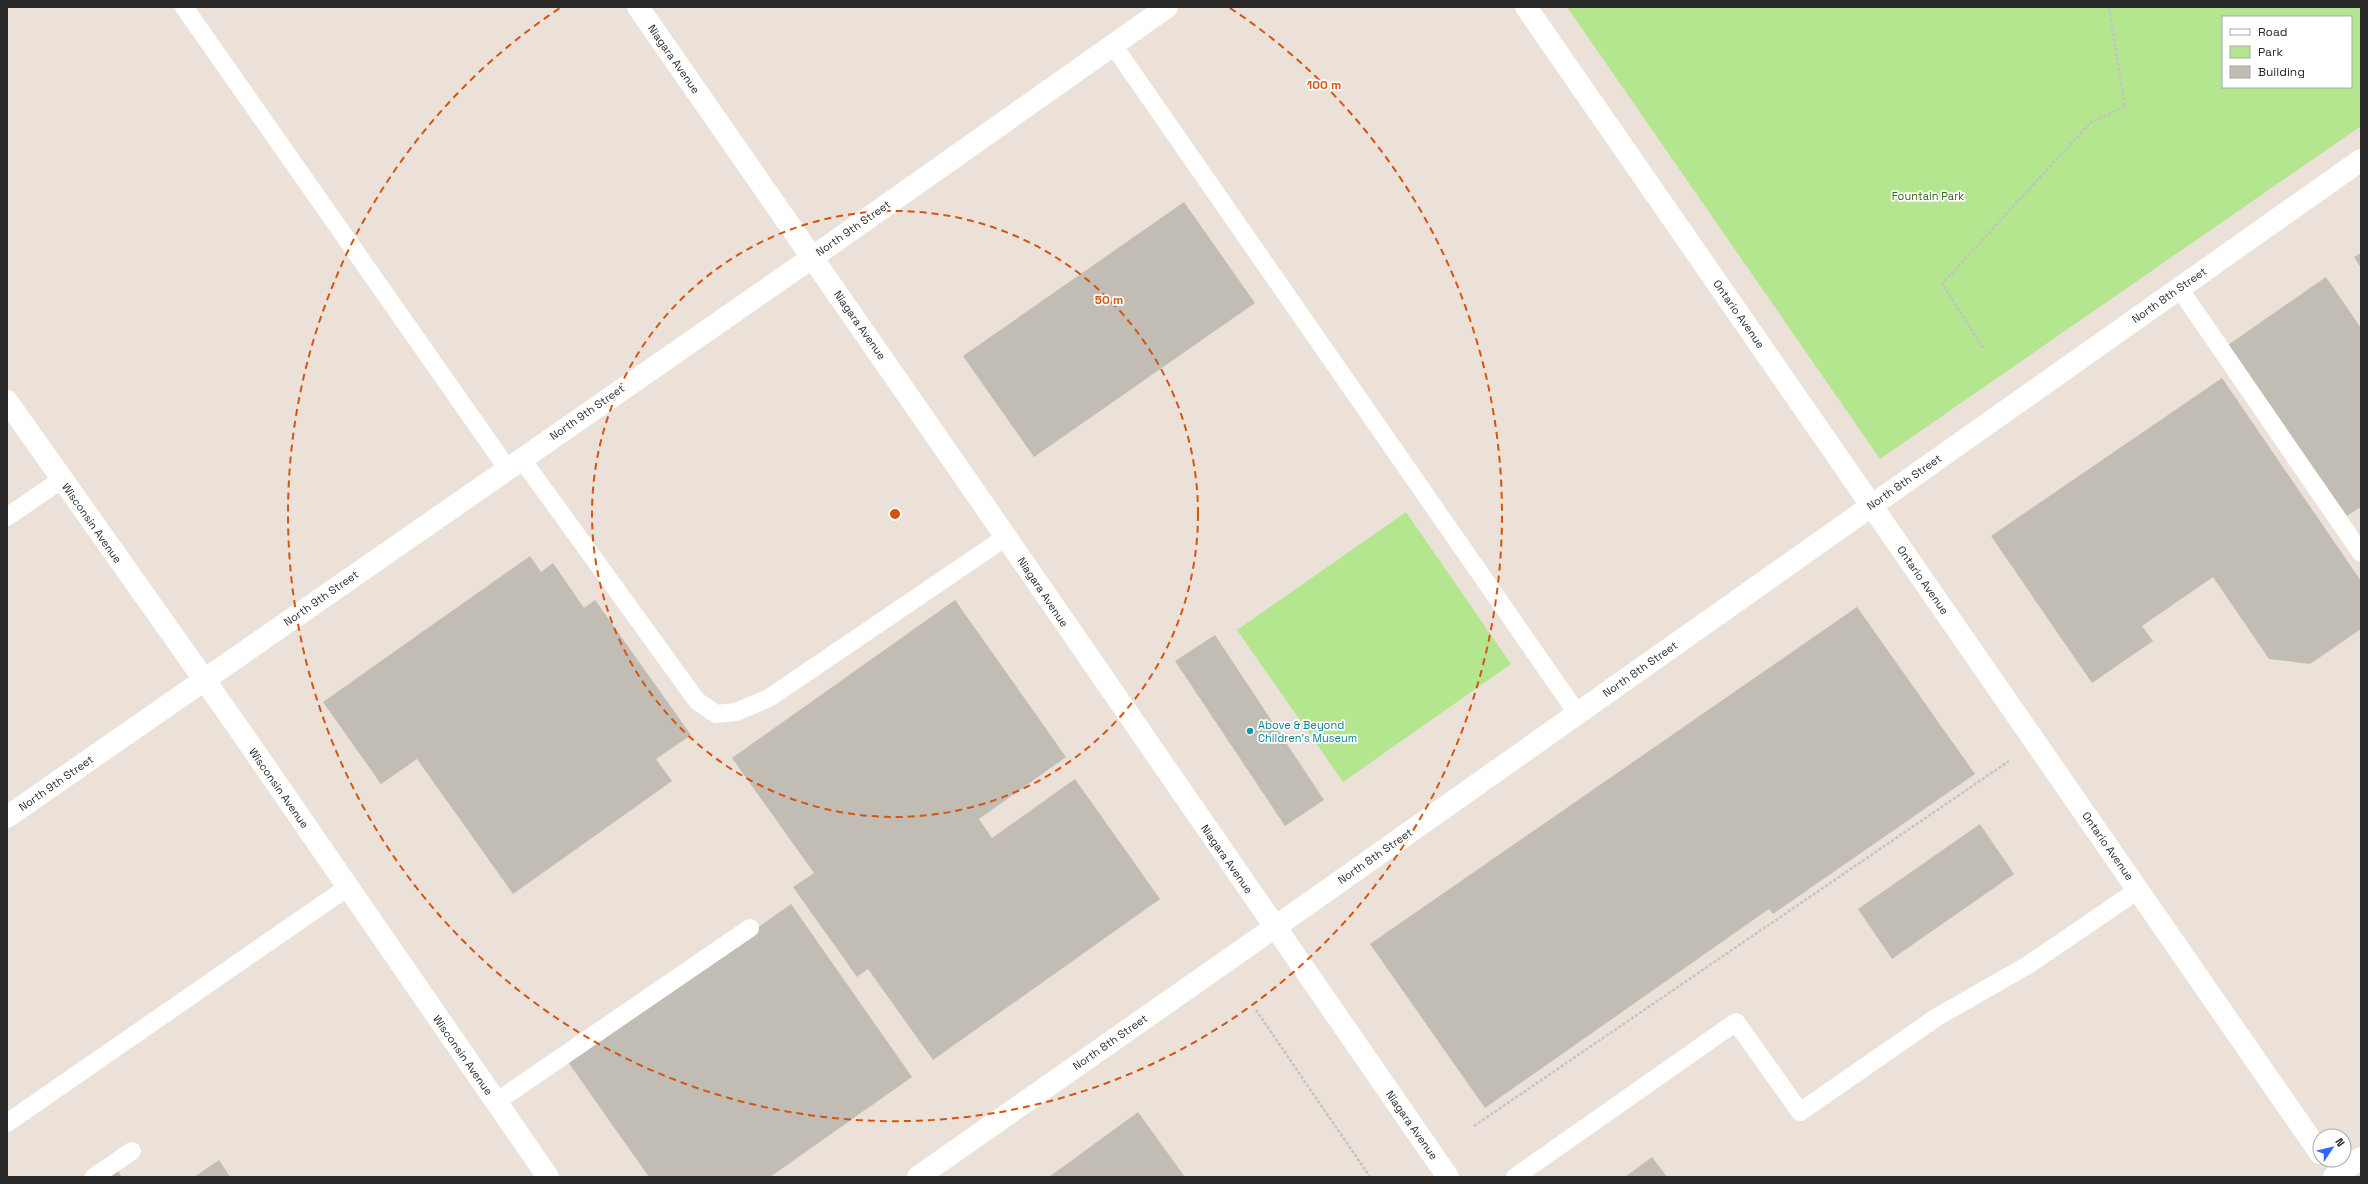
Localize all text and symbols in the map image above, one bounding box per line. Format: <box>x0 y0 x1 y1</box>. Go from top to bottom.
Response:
legend <box>2222 16 2352 88</box>
street label: Niagara Avenue <box>645 22 703 96</box>
text: Road <box>2258 24 2287 40</box>
text: Park <box>2258 44 2283 60</box>
text: Building <box>2258 64 2305 80</box>
text: 100 m <box>1307 77 1341 93</box>
park label: Fountain Park <box>1892 189 1964 203</box>
street label: North 9th Street <box>813 197 893 259</box>
street label: North 8th Street <box>2129 264 2209 326</box>
street label: Ontario Avenue <box>1710 277 1768 351</box>
street label: Niagara Avenue <box>831 288 889 362</box>
text: 50 m <box>1095 292 1123 308</box>
street label: North 9th Street <box>547 381 627 443</box>
street label: North 8th Street <box>1864 451 1944 513</box>
street label: Wisconsin Avenue <box>59 480 125 566</box>
centre of rings <box>888 507 902 521</box>
street label: Ontario Avenue <box>1894 543 1952 617</box>
street label: Niagara Avenue <box>1014 554 1072 630</box>
street label: North 9th Street <box>281 567 361 629</box>
street label: North 8th Street <box>1600 638 1680 700</box>
place label: Above & Beyond Children's Museum <box>1258 718 1357 745</box>
marker: Above & Beyond Children's Museum <box>1245 726 1255 736</box>
street label: Wisconsin Avenue <box>246 745 312 831</box>
street label: North 9th Street <box>16 752 96 814</box>
street label: Ontario Avenue <box>2079 809 2137 883</box>
street label: Niagara Avenue <box>1198 822 1256 896</box>
street label: North 8th Street <box>1335 825 1415 887</box>
street label: North 8th Street <box>1070 1011 1150 1073</box>
street label: Wisconsin Avenue <box>430 1012 496 1098</box>
street label: Niagara Avenue <box>1383 1088 1441 1162</box>
north arrow <box>2312 1128 2352 1168</box>
text: N <box>2332 1135 2348 1149</box>

